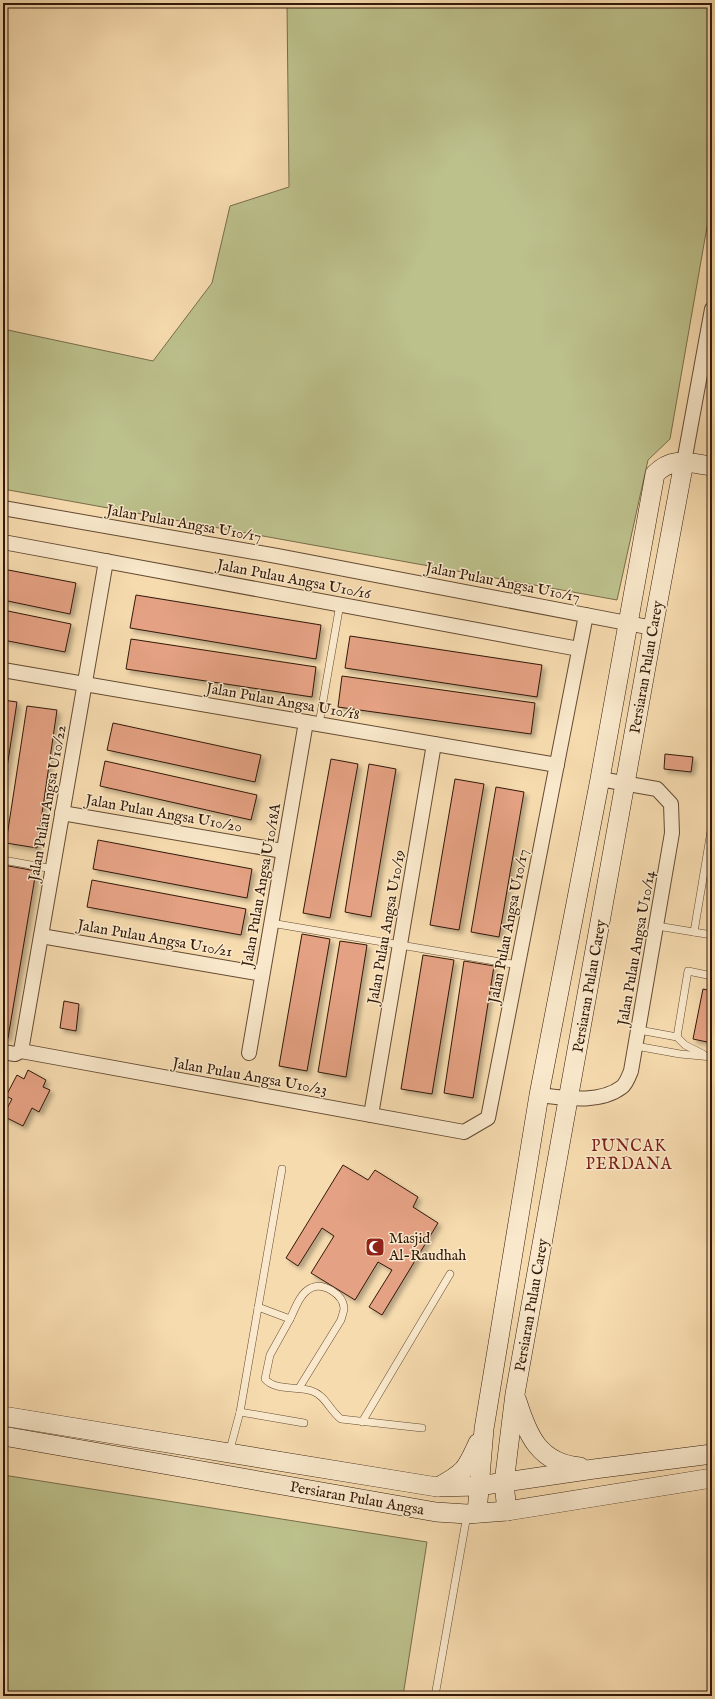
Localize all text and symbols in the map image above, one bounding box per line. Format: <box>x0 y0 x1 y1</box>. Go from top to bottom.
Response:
street label: Jalan Pulau Angsa U10/17 <box>103 500 263 546</box>
street label: Jalan Pulau Angsa U10/16 <box>214 555 373 604</box>
street label: Jalan Pulau Angsa U10/17 <box>422 558 582 607</box>
street label: Persiaran Pulau Carey <box>625 598 668 735</box>
street label: Jalan Pulau Angsa U10/18 <box>203 678 361 724</box>
street label: Jalan Pulau Angsa U10/22 <box>24 724 71 885</box>
street label: Jalan Pulau Angsa U10/20 <box>82 790 244 837</box>
street label: Jalan Pulau Angsa U10/18A <box>237 801 285 970</box>
street label: Jalan Pulau Angsa U10/17 <box>484 847 533 1007</box>
street label: Jalan Pulau Angsa U10/19 <box>363 848 409 1008</box>
street label: Jalan Pulau Angsa U10/14 <box>613 868 660 1029</box>
street label: Jalan Pulau Angsa U10/21 <box>74 915 234 961</box>
street label: Persiaran Pulau Carey <box>568 917 611 1054</box>
street label: Jalan Pulau Angsa U10/23 <box>169 1053 329 1099</box>
district label: PUNCAK PERDANA <box>585 1137 673 1175</box>
place label: Masjid Al-Raudhah <box>388 1229 466 1265</box>
mosque icon: Masjid Al-Raudhah <box>364 1236 386 1258</box>
street label: Persiaran Pulau Carey <box>510 1236 553 1373</box>
street label: Persiaran Pulau Angsa <box>288 1477 426 1520</box>

